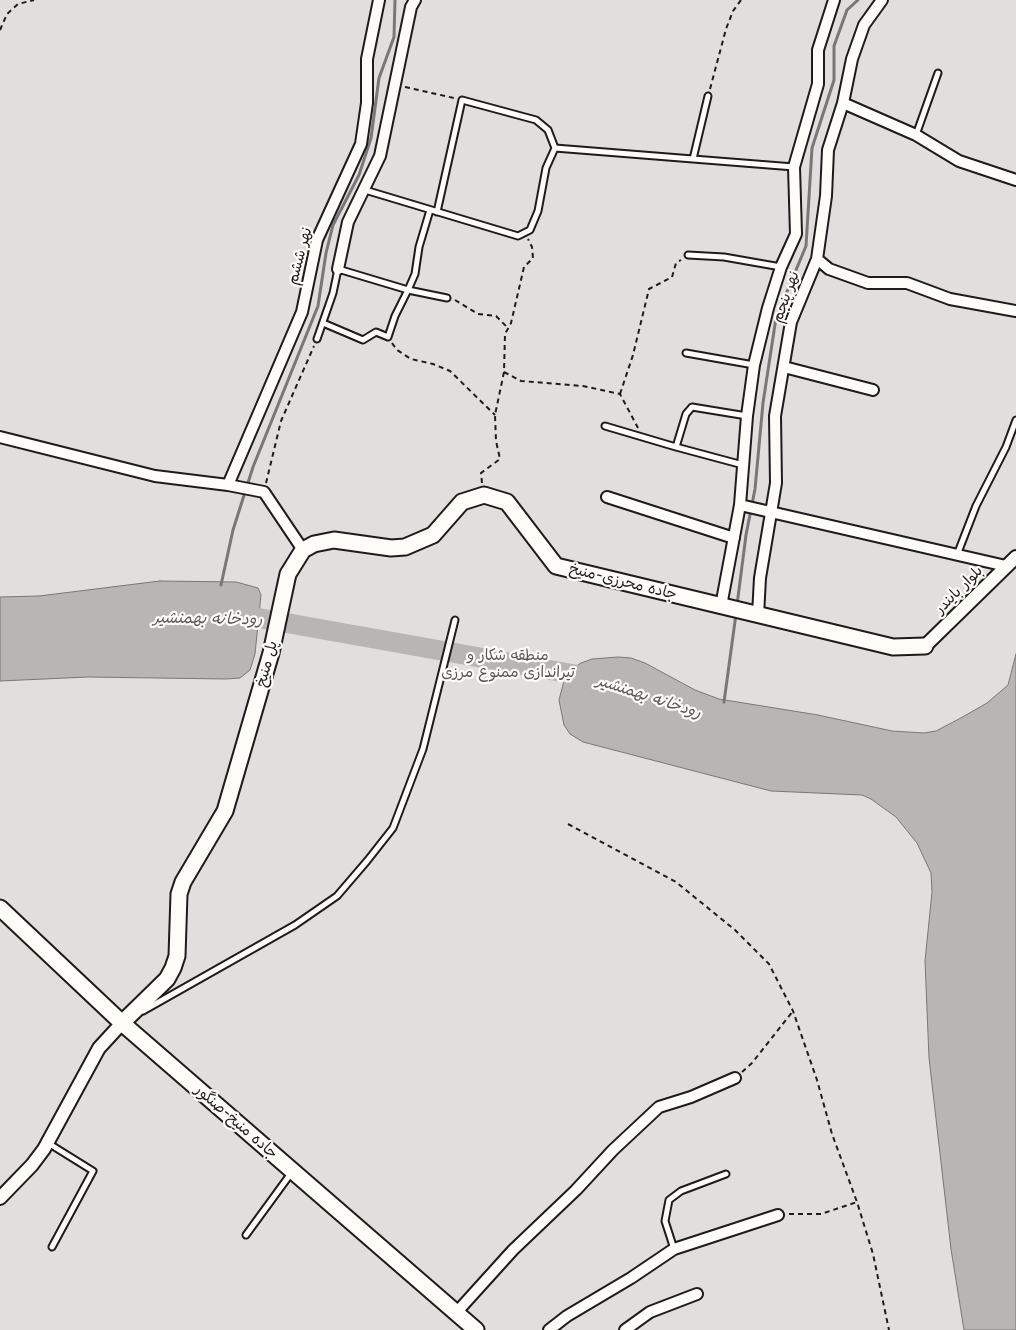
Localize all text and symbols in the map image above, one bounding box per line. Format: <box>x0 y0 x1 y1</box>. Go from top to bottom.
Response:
street label: نهر ششم <box>284 225 316 287</box>
street label: نهر پنجم <box>768 269 804 325</box>
street label: جاده محرزی-منیخ <box>567 560 679 604</box>
street label: بلوار بایندر <box>931 562 987 618</box>
water label: رودخانه بهمنشیر <box>154 608 262 630</box>
street label: پل منیخ <box>252 639 282 689</box>
park label: منطقه شکار و تیراندازی ممنوع مرزی <box>441 647 575 682</box>
water label: رودخانه بهمنشیر <box>594 671 704 723</box>
street label: جاده منیخ-صنگور <box>191 1081 281 1163</box>

